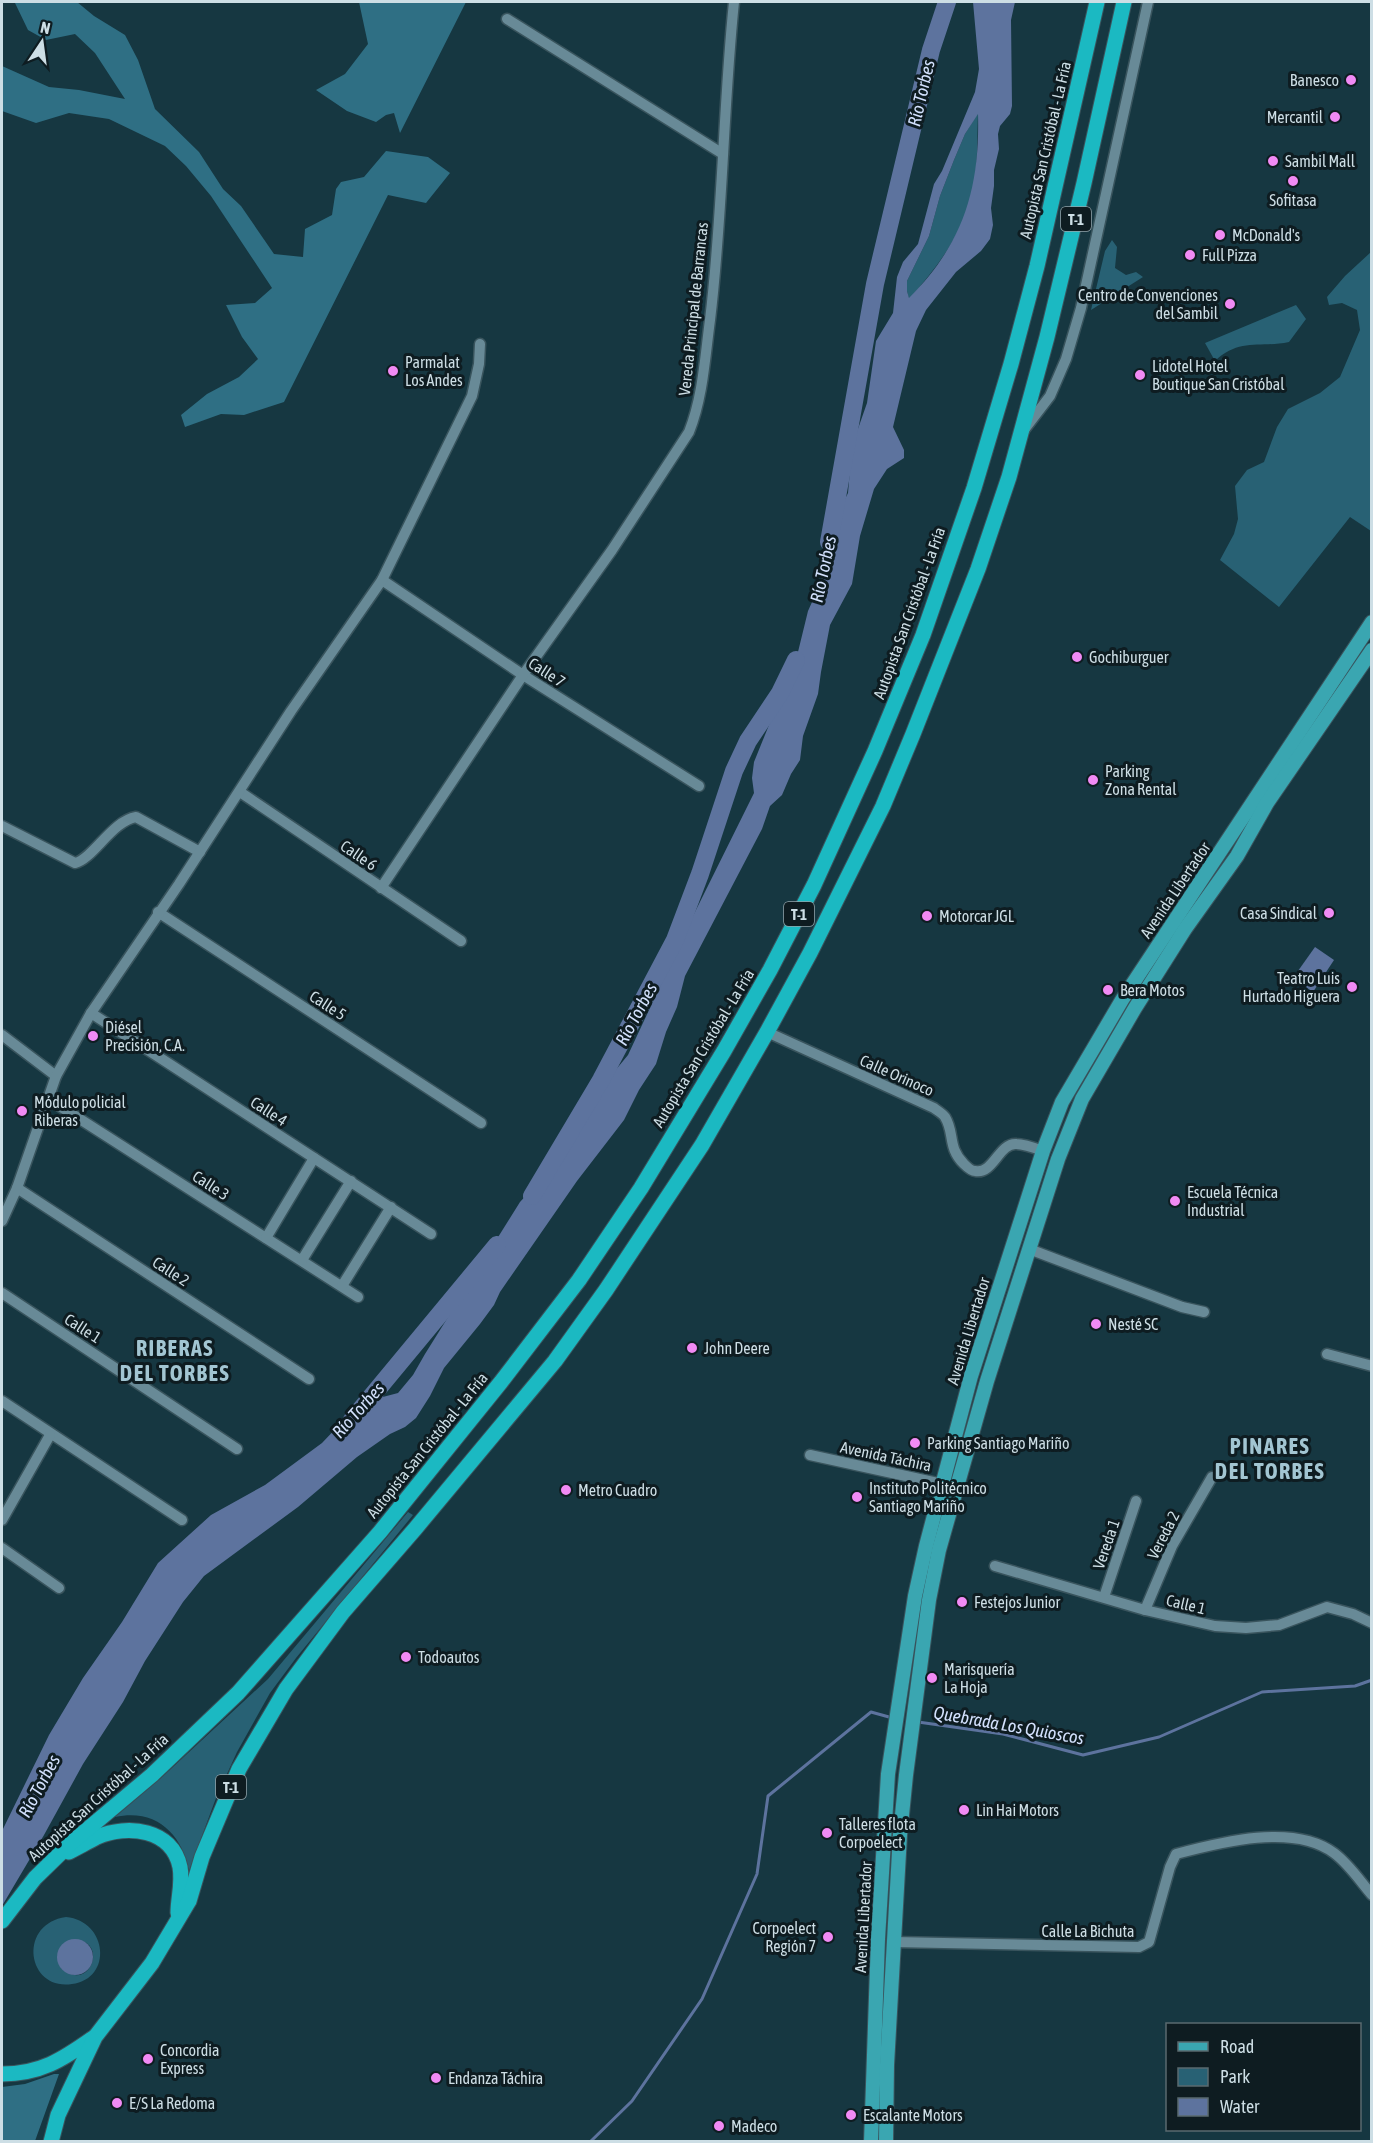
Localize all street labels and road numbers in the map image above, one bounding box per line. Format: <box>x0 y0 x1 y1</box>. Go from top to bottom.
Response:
street label: Autopista San Cristóbal - La Fría <box>1016 60 1075 241</box>
road number: T-1 <box>1061 207 1091 231</box>
street label: Vereda Principal de Barrancas <box>675 221 712 397</box>
street label: Autopista San Cristóbal - La Fría <box>870 525 949 702</box>
street label: Calle 7 <box>525 654 569 690</box>
street label: Calle 6 <box>337 836 381 874</box>
street label: Avenida Libertador <box>1136 839 1214 941</box>
road number: T-1 <box>784 902 814 926</box>
street label: Autopista San Cristóbal - La Fría <box>649 966 758 1131</box>
street label: Calle 5 <box>306 987 350 1023</box>
street label: Calle Orinoco <box>857 1051 937 1099</box>
street label: Calle 4 <box>247 1093 291 1129</box>
street label: Calle 3 <box>189 1167 233 1203</box>
street label: Calle 2 <box>149 1253 193 1289</box>
street label: Avenida Libertador <box>943 1275 993 1387</box>
street label: Calle 1 <box>61 1310 105 1346</box>
street label: Autopista San Cristóbal - La Fría <box>363 1369 492 1522</box>
street label: Avenida Táchira <box>839 1438 933 1474</box>
street label: Vereda 2 <box>1143 1508 1183 1562</box>
street label: Vereda 1 <box>1089 1517 1123 1571</box>
street label: Calle 1 <box>1165 1591 1207 1617</box>
street label: Autopista San Cristóbal - La Fría <box>25 1730 172 1865</box>
road number: T-1 <box>216 1775 246 1799</box>
street label: Avenida Libertador <box>851 1861 875 1973</box>
street label: Calle La Bichuta <box>1042 1922 1134 1940</box>

